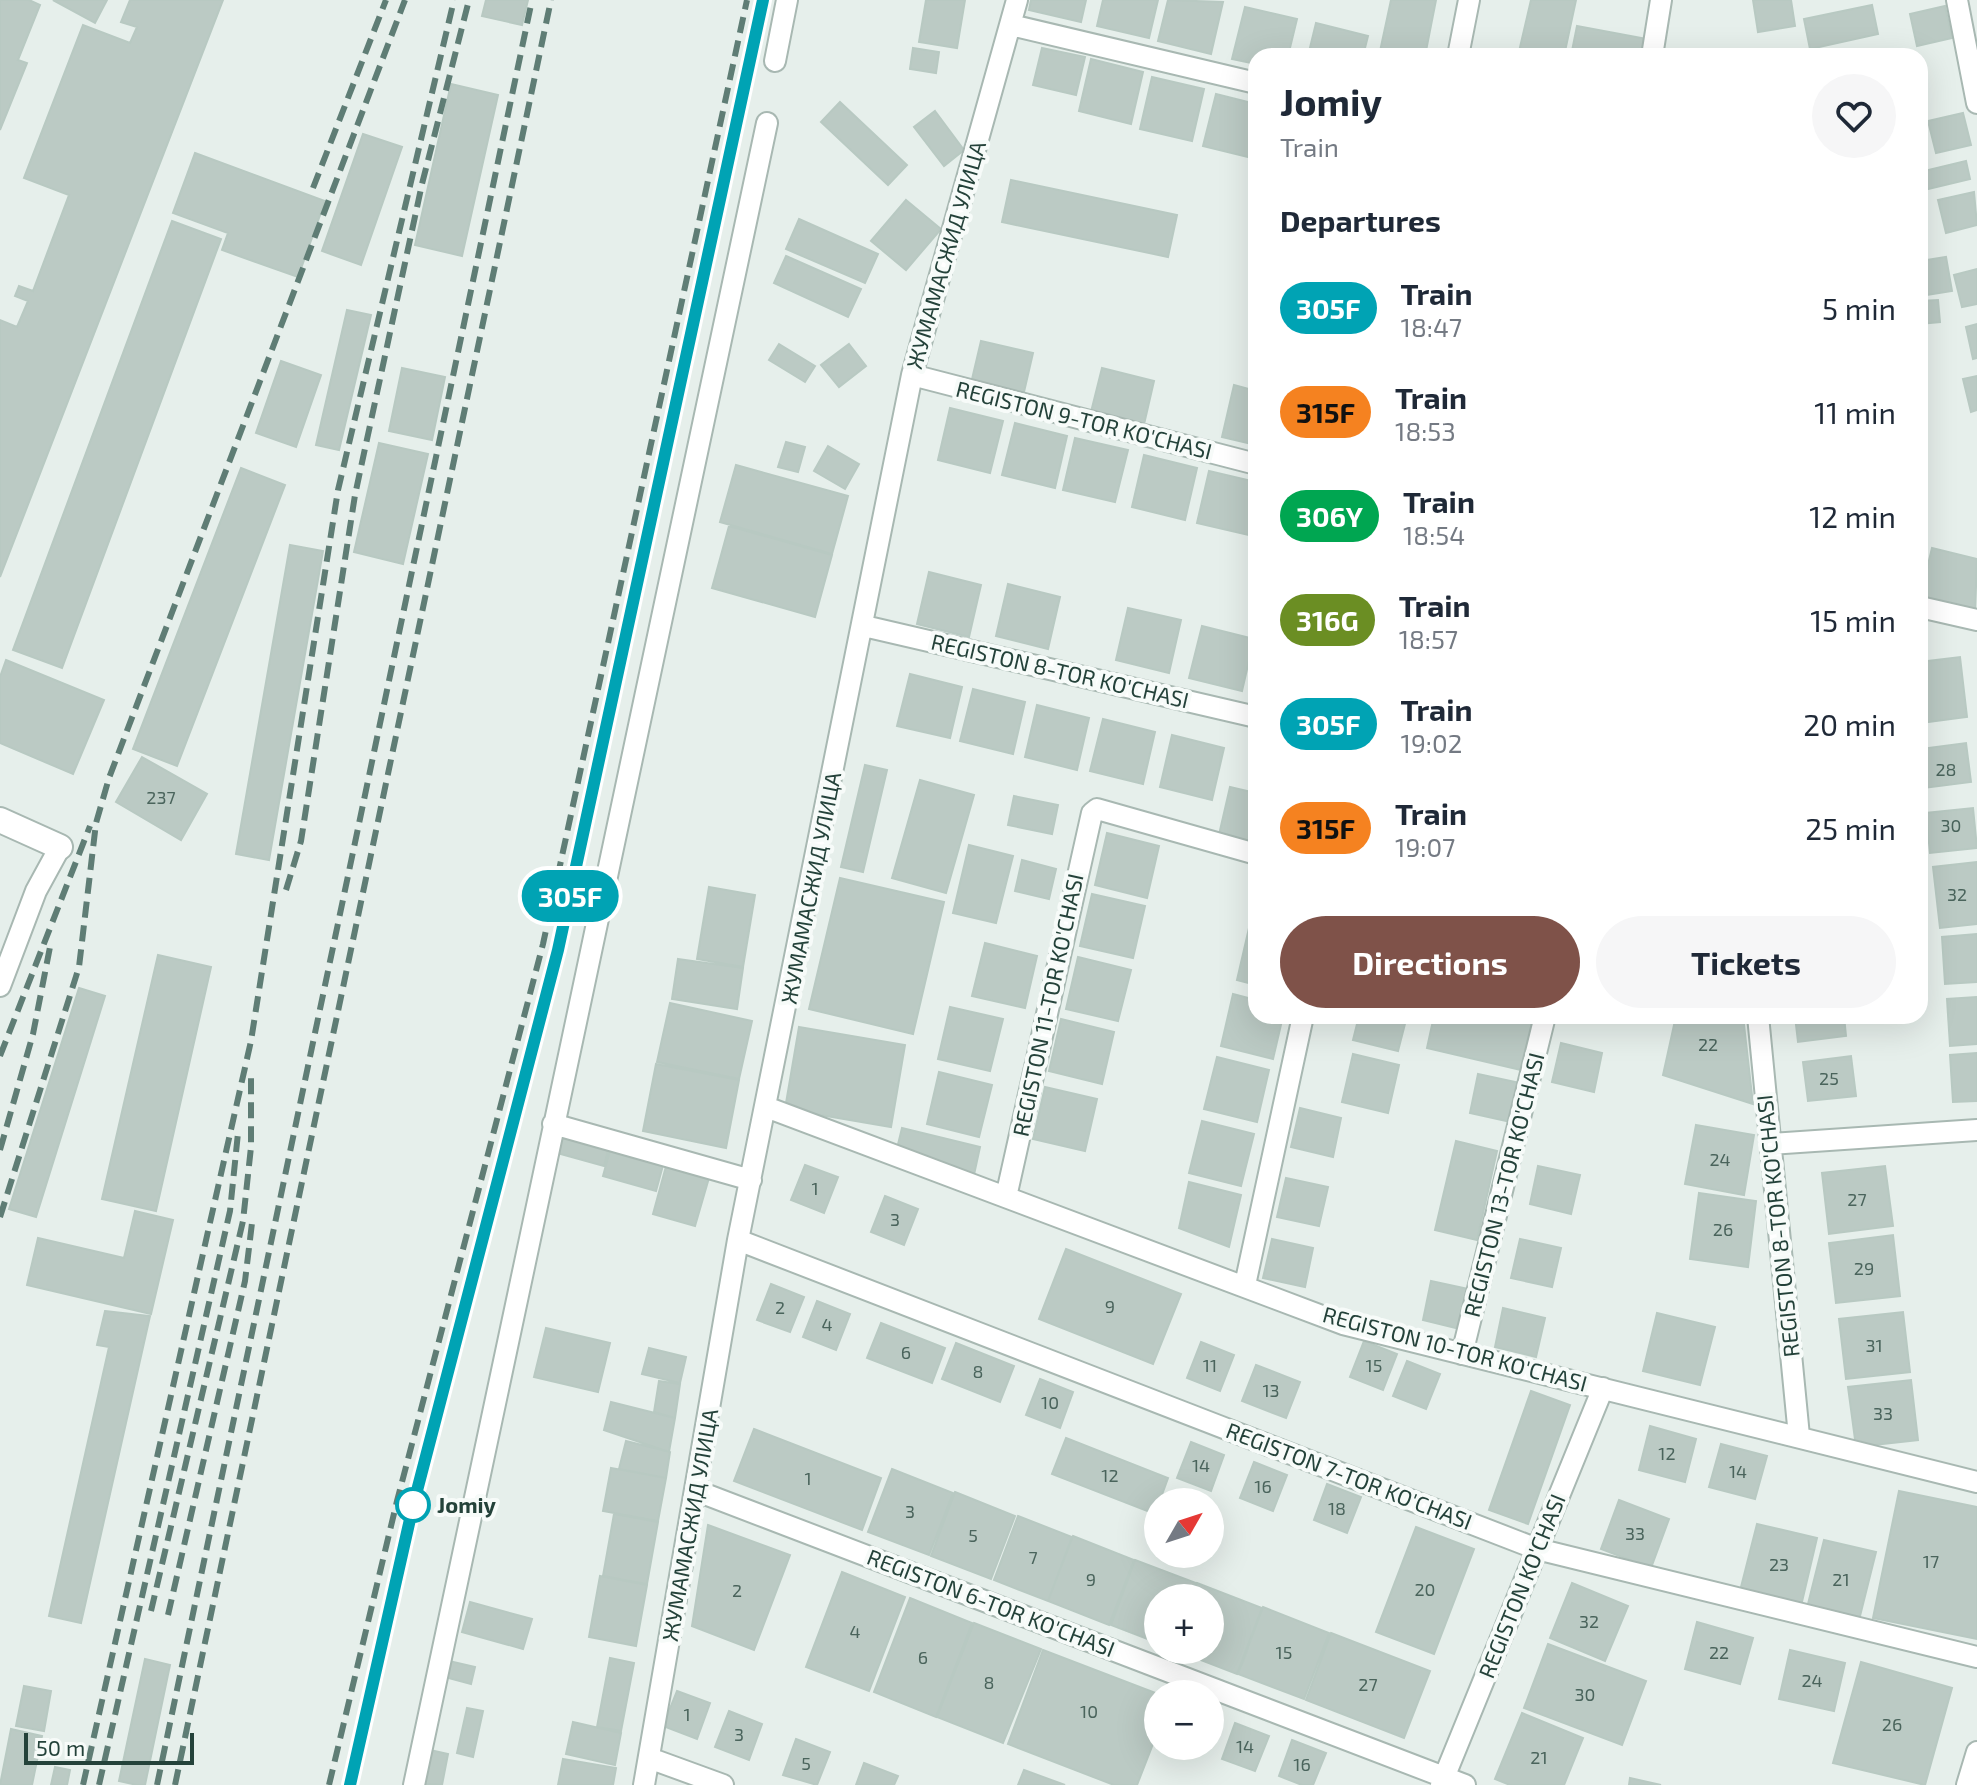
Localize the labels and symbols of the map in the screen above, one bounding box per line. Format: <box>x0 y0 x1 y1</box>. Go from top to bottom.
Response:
street label: ЖУМАМАСЖИД УЛИЦА <box>900 137 990 372</box>
street label: REGISTON 9-TOR KO'CHASI <box>953 375 1215 463</box>
street label: REGISTON 8-TOR KO'CHASI <box>929 628 1192 712</box>
house number: 28 <box>1935 758 1957 780</box>
street label: ЖУМАМАСЖИД УЛИЦА <box>775 769 845 1006</box>
house number: 237 <box>146 786 176 808</box>
house number: 30 <box>1941 814 1961 836</box>
line badge: 305F <box>514 870 626 922</box>
street label: REGISTON 11-TOR KO'CHASI <box>1006 871 1088 1139</box>
house number: 32 <box>1947 883 1967 905</box>
house number: 22 <box>1698 1033 1718 1055</box>
street label: REGISTON 13-TOR KO'CHASI <box>1458 1050 1548 1320</box>
house number: 25 <box>1819 1067 1839 1089</box>
street label: REGISTON 8-TOR KO'CHASI <box>1750 1094 1804 1359</box>
house number: 24 <box>1709 1148 1731 1170</box>
house number: 1 <box>811 1177 819 1199</box>
house number: 27 <box>1847 1188 1867 1210</box>
house number: 3 <box>890 1208 900 1230</box>
house number: 26 <box>1713 1218 1733 1240</box>
house number: 29 <box>1854 1257 1874 1279</box>
house number: 9 <box>1105 1295 1115 1317</box>
house number: 2 <box>775 1296 785 1318</box>
street label: REGISTON 10-TOR KO'CHASI <box>1320 1300 1590 1396</box>
house number: 4 <box>821 1313 833 1335</box>
house number: 31 <box>1865 1334 1883 1356</box>
house number: 6 <box>901 1341 911 1363</box>
house number: 11 <box>1203 1354 1217 1376</box>
house number: 15 <box>1366 1354 1382 1376</box>
house number: 8 <box>973 1360 983 1382</box>
house number: 13 <box>1262 1379 1280 1401</box>
house number: 10 <box>1041 1391 1059 1413</box>
house number: 33 <box>1873 1402 1893 1424</box>
street label: ЖУМАМАСЖИД УЛИЦА <box>656 1406 722 1643</box>
street label: REGISTON 7-TOR KO'CHASI <box>1223 1416 1476 1534</box>
house number: 12 <box>1658 1442 1676 1464</box>
house number: 14 <box>1192 1454 1210 1476</box>
house number: 14 <box>1729 1460 1747 1482</box>
house number: 12 <box>1101 1464 1119 1486</box>
house number: 1 <box>804 1467 812 1489</box>
house number: 16 <box>1254 1475 1272 1497</box>
marker: Jomiy <box>396 1488 430 1522</box>
north arrow <box>1144 1488 1224 1568</box>
street label: REGISTON KO'CHASI <box>1472 1490 1570 1681</box>
place label: Jomiy <box>437 1491 497 1518</box>
house number: 18 <box>1328 1497 1346 1519</box>
house number: 3 <box>905 1500 915 1522</box>
house number: 33 <box>1625 1522 1645 1544</box>
house number: 5 <box>968 1524 978 1546</box>
street label: REGISTON 6-TOR KO'CHASI <box>863 1544 1119 1662</box>
house number: 7 <box>1028 1546 1038 1568</box>
house number: 17 <box>1923 1550 1939 1572</box>
house number: 23 <box>1769 1553 1789 1575</box>
house number: 9 <box>1086 1568 1096 1590</box>
house number: 21 <box>1832 1568 1850 1590</box>
house number: 20 <box>1415 1578 1435 1600</box>
house number: 2 <box>732 1579 742 1601</box>
house number: 32 <box>1579 1610 1599 1632</box>
house number: 4 <box>849 1620 861 1642</box>
house number: 15 <box>1276 1641 1292 1663</box>
house number: 22 <box>1709 1641 1729 1663</box>
house number: 6 <box>918 1647 928 1669</box>
house number: 24 <box>1801 1669 1823 1691</box>
house number: 8 <box>984 1671 994 1693</box>
house number: 27 <box>1358 1673 1378 1695</box>
house number: 30 <box>1575 1683 1595 1705</box>
house number: 10 <box>1080 1700 1098 1722</box>
house number: 1 <box>683 1703 691 1725</box>
house number: 26 <box>1882 1713 1902 1735</box>
house number: 3 <box>734 1723 744 1745</box>
scale bar <box>24 1729 194 1765</box>
house number: 14 <box>1236 1735 1254 1757</box>
house number: 21 <box>1530 1746 1548 1768</box>
house number: 5 <box>801 1752 811 1774</box>
house number: 16 <box>1293 1753 1311 1775</box>

